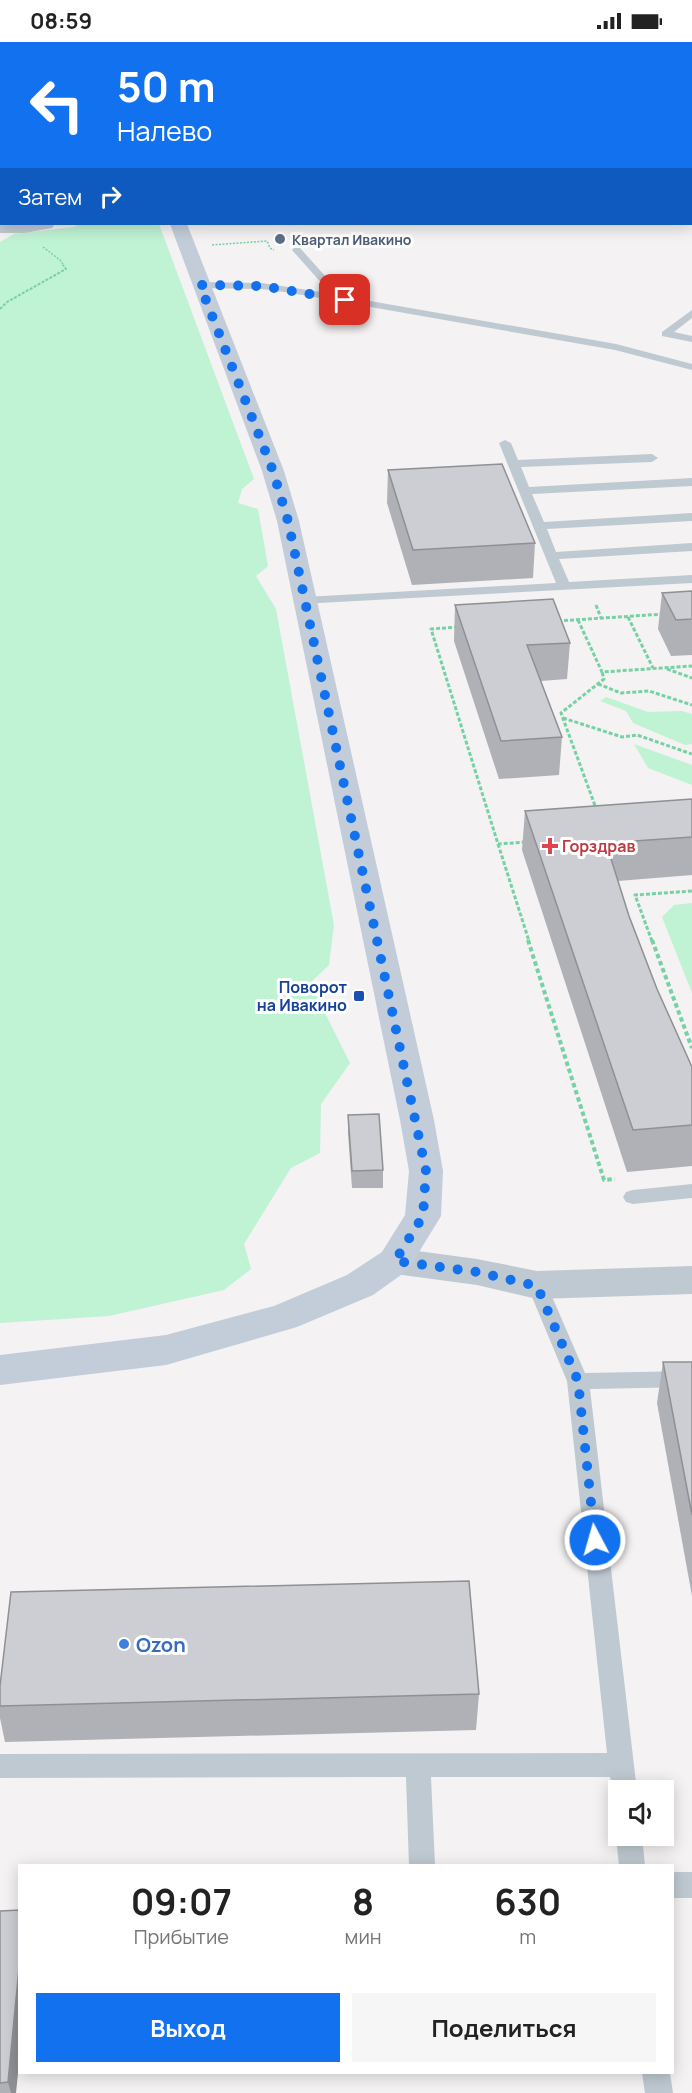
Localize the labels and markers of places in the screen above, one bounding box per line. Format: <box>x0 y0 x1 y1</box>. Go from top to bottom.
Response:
place label: Квартал Ивакино <box>292 230 412 249</box>
marker: Квартал Ивакино <box>273 232 287 246</box>
pin <box>319 274 370 325</box>
place label: Горздрав <box>562 835 635 857</box>
marker: Горздрав <box>543 839 557 853</box>
place label: Поворот на Ивакино <box>257 976 347 1016</box>
marker: Поворот на Ивакино <box>352 989 366 1003</box>
place label: Ozon <box>136 1631 186 1658</box>
marker: Ozon <box>117 1637 131 1651</box>

